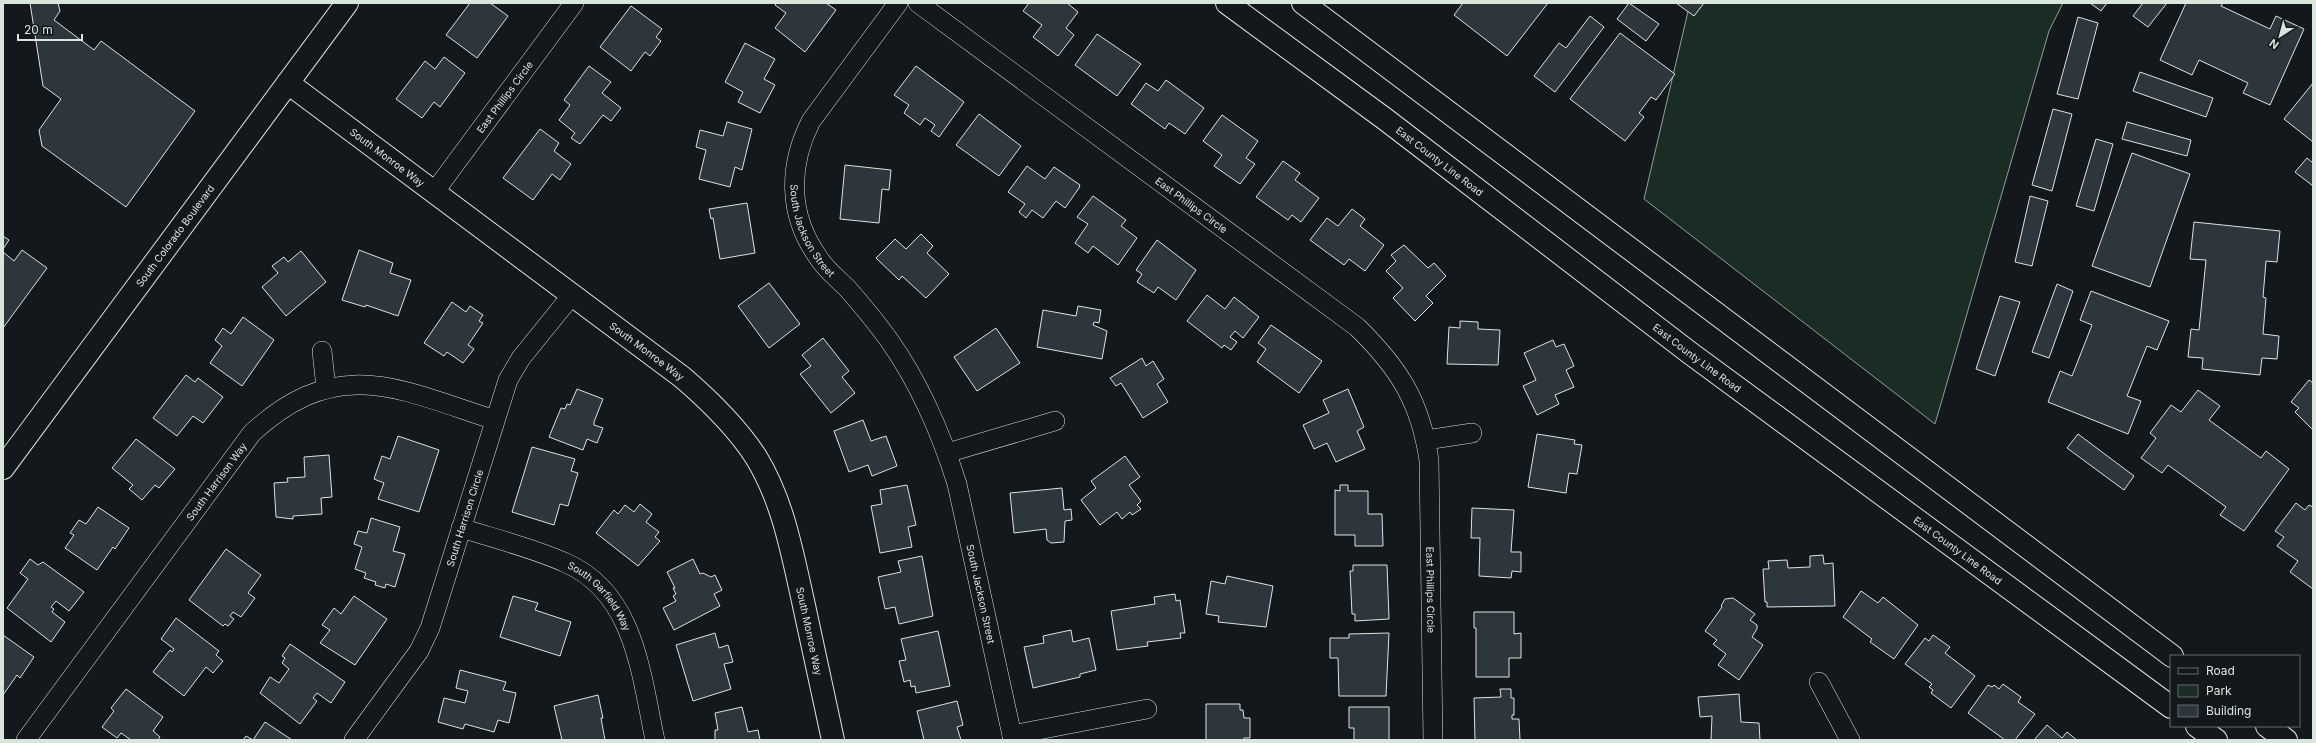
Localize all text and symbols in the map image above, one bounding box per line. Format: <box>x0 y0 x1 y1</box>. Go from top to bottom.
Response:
scale bar <box>18 16 82 42</box>
north arrow <box>2260 16 2300 56</box>
text: 20 m <box>24 22 53 37</box>
text: N <box>2267 36 2282 52</box>
street label: East Phillips Circle <box>474 58 535 135</box>
street label: East County Line Road <box>1394 124 1486 198</box>
street label: South Monroe Way <box>348 125 427 189</box>
street label: East Phillips Circle <box>1153 174 1230 236</box>
street label: South Colorado Boulevard <box>133 182 217 289</box>
street label: South Jackson Street <box>789 184 838 280</box>
street label: South Monroe Way <box>607 319 687 383</box>
street label: East County Line Road <box>1651 321 1743 395</box>
street label: South Harrison Way <box>184 440 249 523</box>
street label: South Harrison Circle <box>444 468 486 568</box>
street label: East County Line Road <box>1911 514 2004 587</box>
street label: South Jackson Street <box>964 543 998 645</box>
street label: East Phillips Circle <box>1424 547 1437 633</box>
street label: South Garfield Way <box>566 559 634 633</box>
street label: South Monroe Way <box>794 586 825 677</box>
legend <box>2170 655 2300 727</box>
text: Road <box>2206 663 2235 678</box>
text: Park <box>2206 683 2232 698</box>
text: Building <box>2206 703 2251 718</box>

